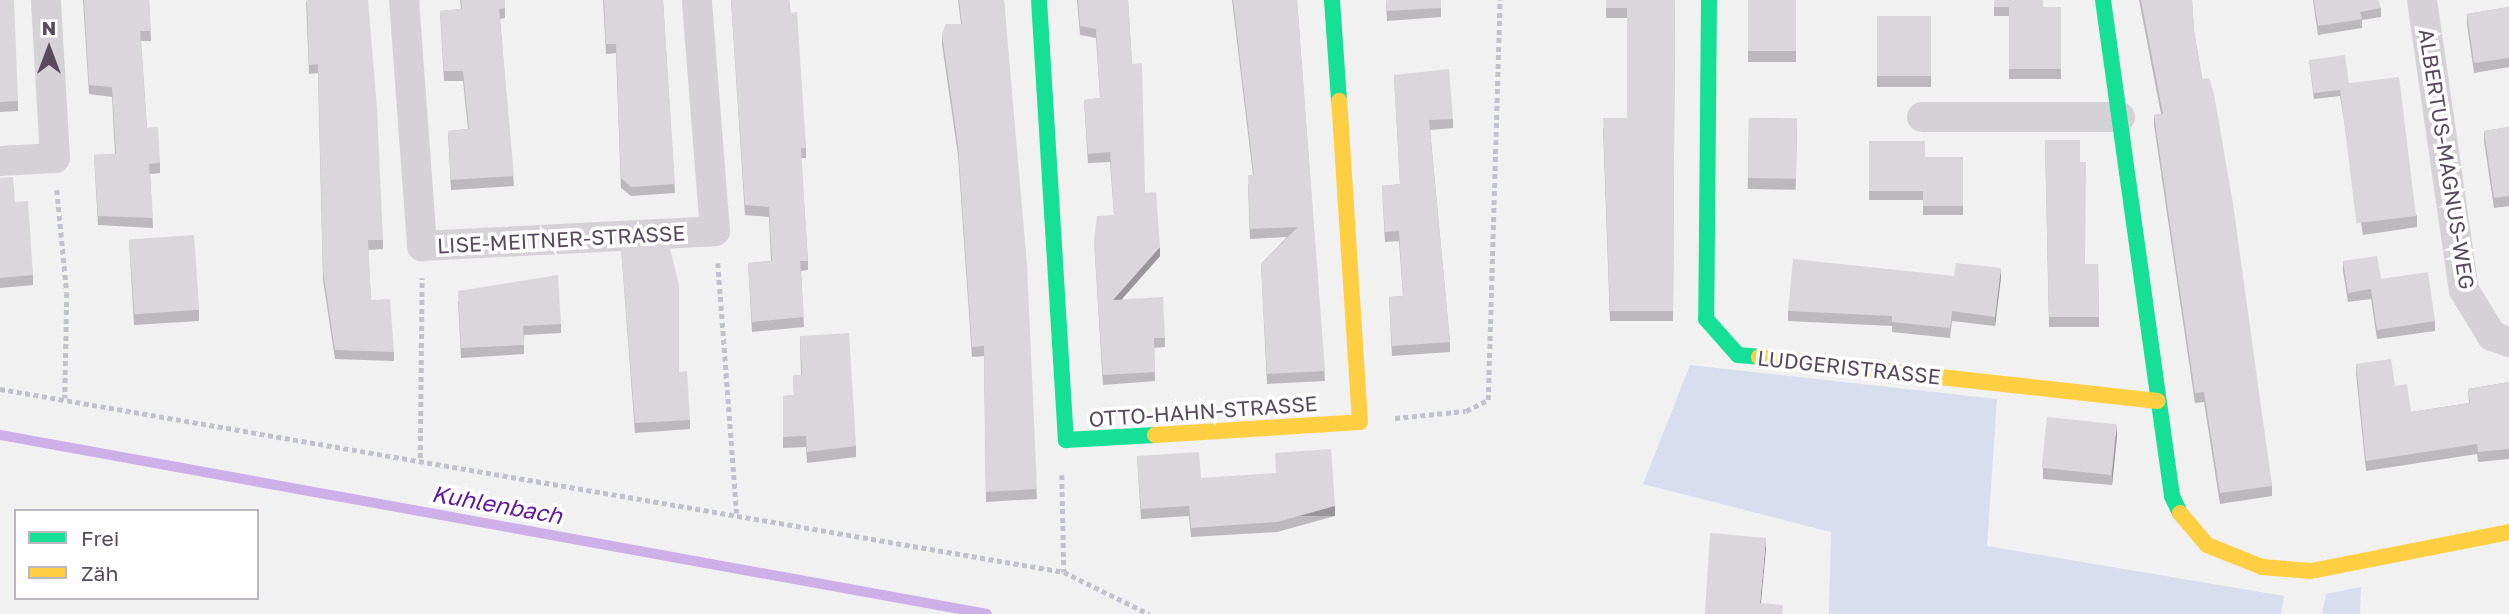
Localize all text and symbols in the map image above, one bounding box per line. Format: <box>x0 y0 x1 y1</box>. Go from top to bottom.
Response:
north arrow <box>14 14 84 84</box>
text: N <box>42 16 56 39</box>
street label: ALBERTUS-MAGNUS-WEG <box>2414 27 2480 291</box>
street label: LISE-MEITNER-STRASSE <box>436 220 686 258</box>
street label: LUDGERISTRASSE <box>1756 345 1942 389</box>
street label: OTTO-HAHN-STRASSE <box>1088 390 1318 432</box>
water label: Kuhlenbach <box>430 479 564 529</box>
legend <box>14 509 259 600</box>
text: Frei <box>81 525 119 551</box>
text: Zäh <box>81 560 118 586</box>

